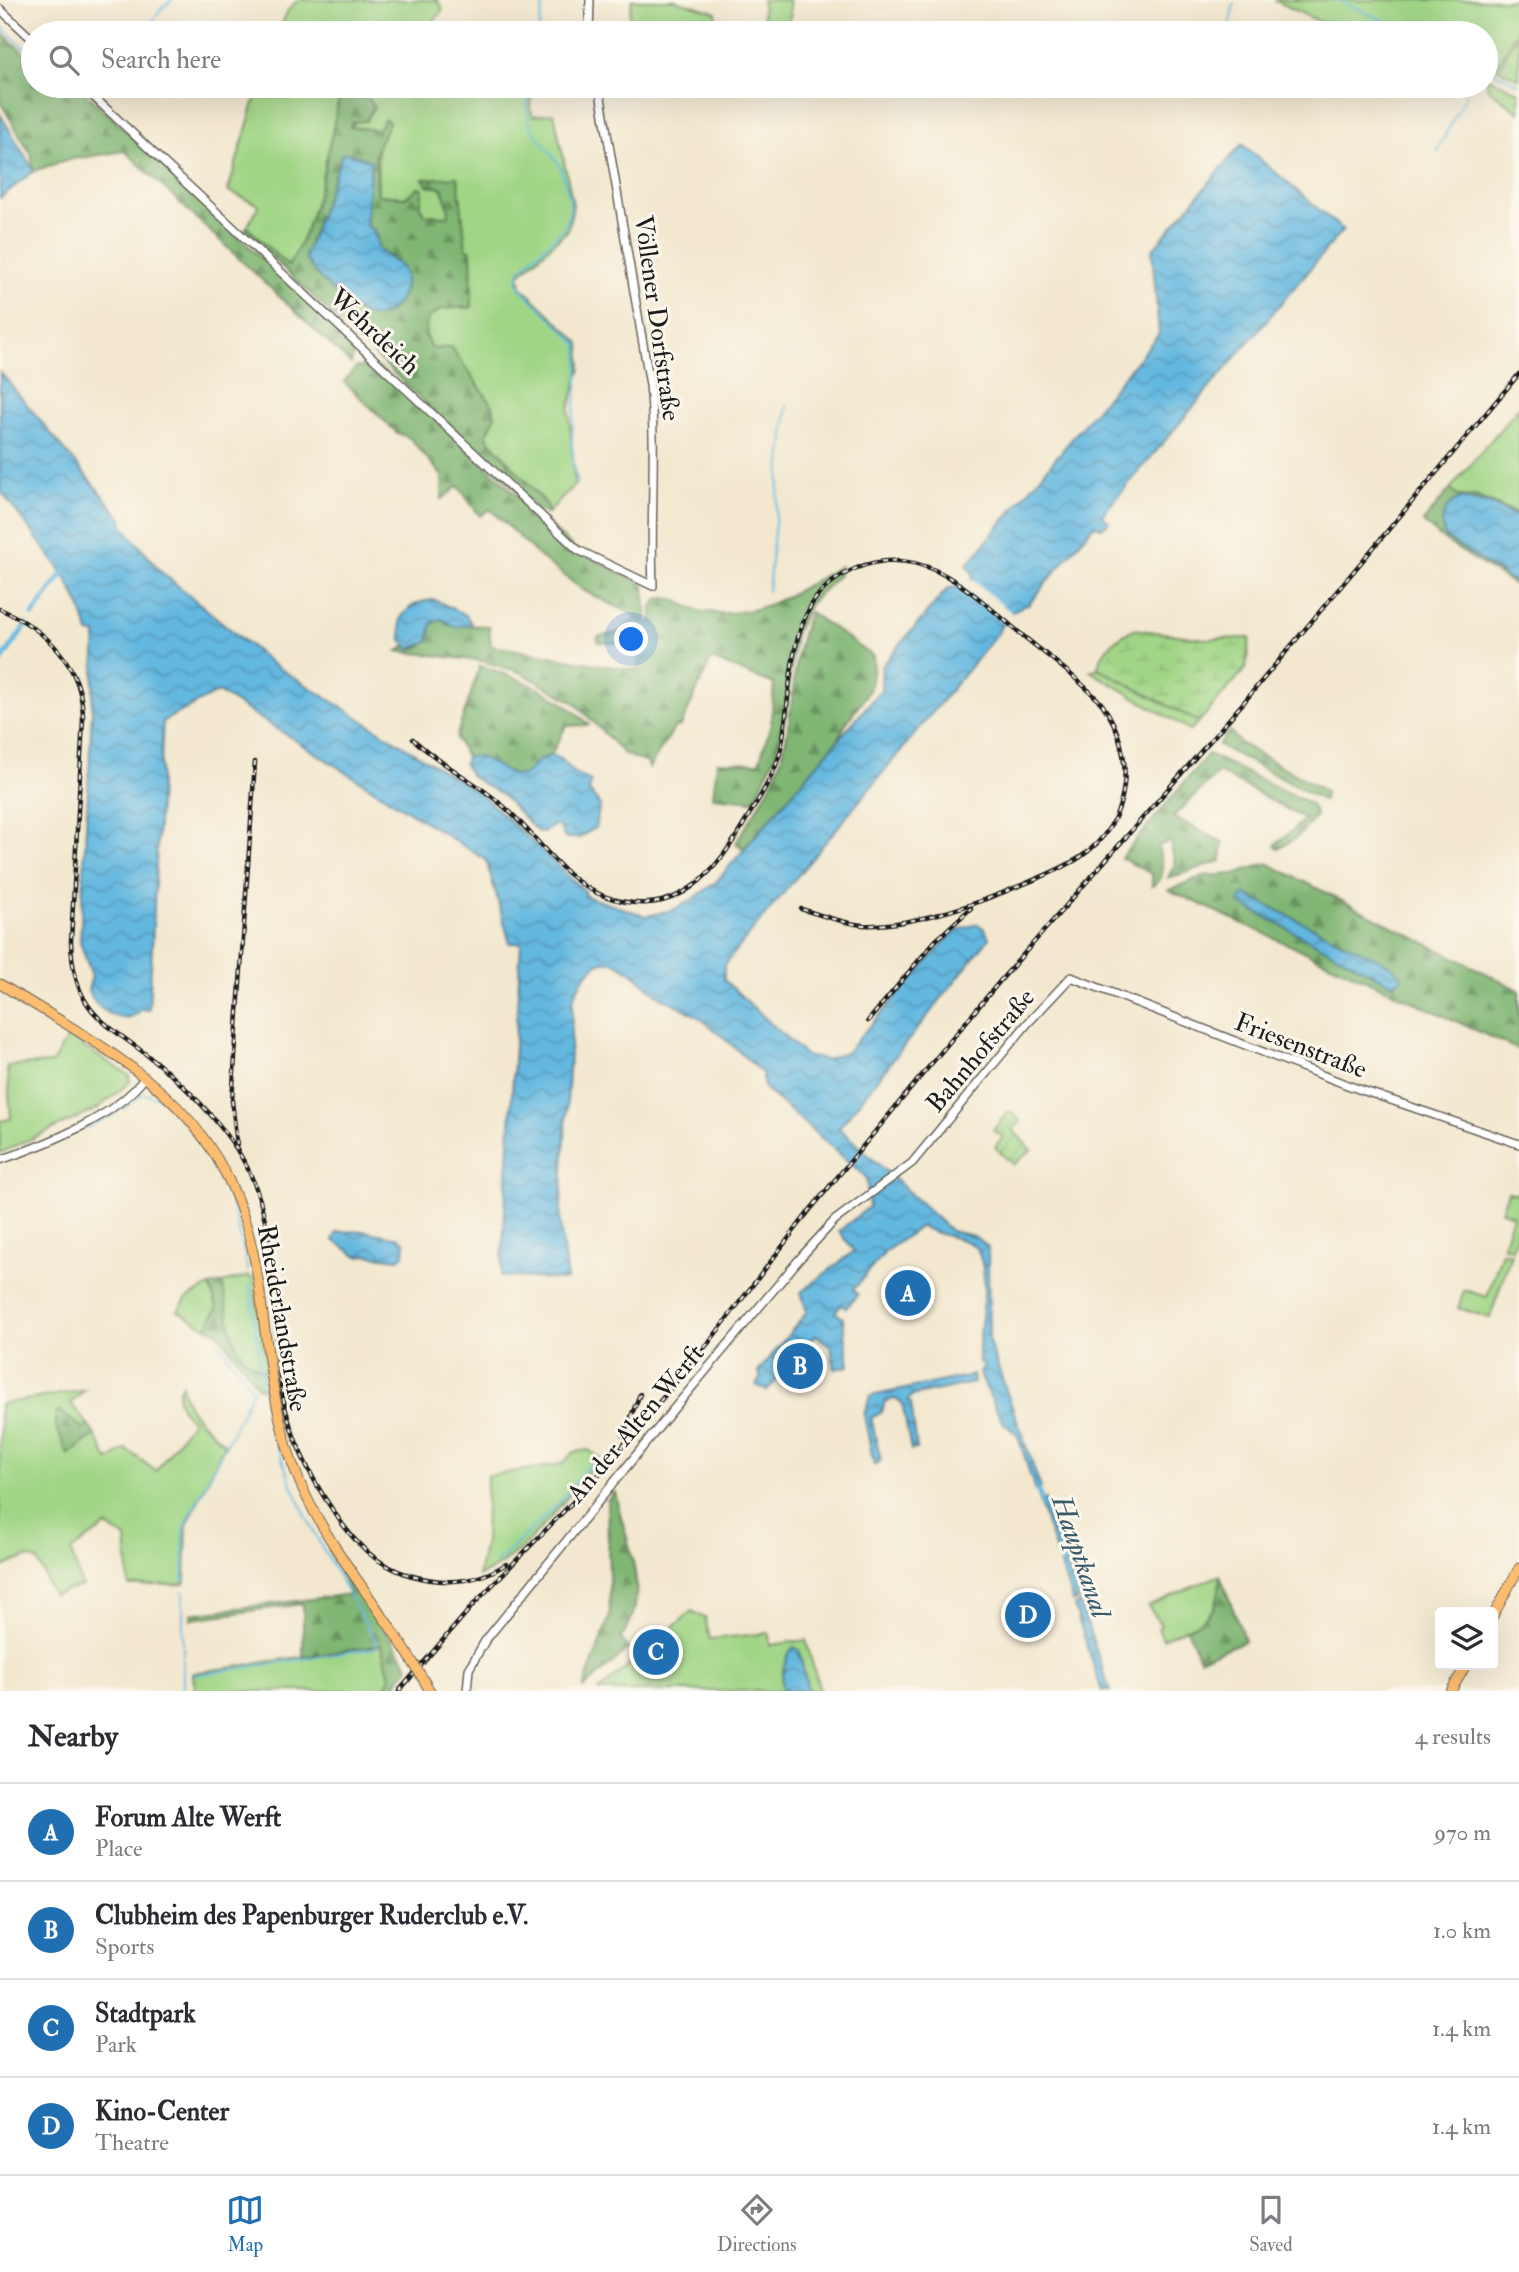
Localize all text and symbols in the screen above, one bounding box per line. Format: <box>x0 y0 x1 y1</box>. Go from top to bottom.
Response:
search box <box>21 21 1498 98</box>
icon: search <box>45 41 83 79</box>
text: Search here <box>101 44 221 76</box>
street label: Völlener Dorfstraße <box>627 213 687 423</box>
street label: Wehrdeich <box>321 281 427 382</box>
your location <box>614 622 648 656</box>
street label: Bahnhofstraße <box>920 982 1042 1119</box>
street label: Friesenstraße <box>1230 1006 1371 1086</box>
street label: Rheiderlandstraße <box>250 1222 314 1414</box>
pin: A <box>885 1267 931 1319</box>
street label: An der Alten Werft <box>560 1338 711 1510</box>
pin: B <box>777 1340 823 1392</box>
water label: Hauptkanal <box>1043 1489 1119 1625</box>
pin: D <box>1005 1589 1051 1641</box>
map controls <box>1435 1607 1498 1670</box>
button: layers <box>1435 1607 1498 1670</box>
pin: C <box>633 1626 679 1678</box>
text: Nearby <box>28 1718 118 1755</box>
text: 4 results <box>1415 1722 1491 1751</box>
text: Forum Alte Werft <box>95 1802 281 1834</box>
text: A <box>44 1818 58 1847</box>
text: 970 m <box>1434 1818 1491 1847</box>
text: Place <box>95 1834 143 1863</box>
text: Clubheim des Papenburger Ruderclub e.V. <box>95 1900 528 1932</box>
text: B <box>43 1916 59 1945</box>
text: 1.0 km <box>1433 1916 1491 1945</box>
text: Sports <box>95 1932 154 1961</box>
text: Stadtpark <box>95 1998 196 2030</box>
text: C <box>43 2014 59 2043</box>
text: 1.4 km <box>1432 2014 1491 2043</box>
text: Park <box>95 2030 137 2059</box>
text: Kino-Center <box>95 2096 229 2128</box>
text: D <box>42 2112 60 2141</box>
text: 1.4 km <box>1432 2112 1491 2141</box>
text: Theatre <box>95 2128 169 2157</box>
tab: Map <box>226 2191 264 2257</box>
tab: Directions <box>717 2191 797 2257</box>
tab: Saved <box>1249 2191 1293 2257</box>

